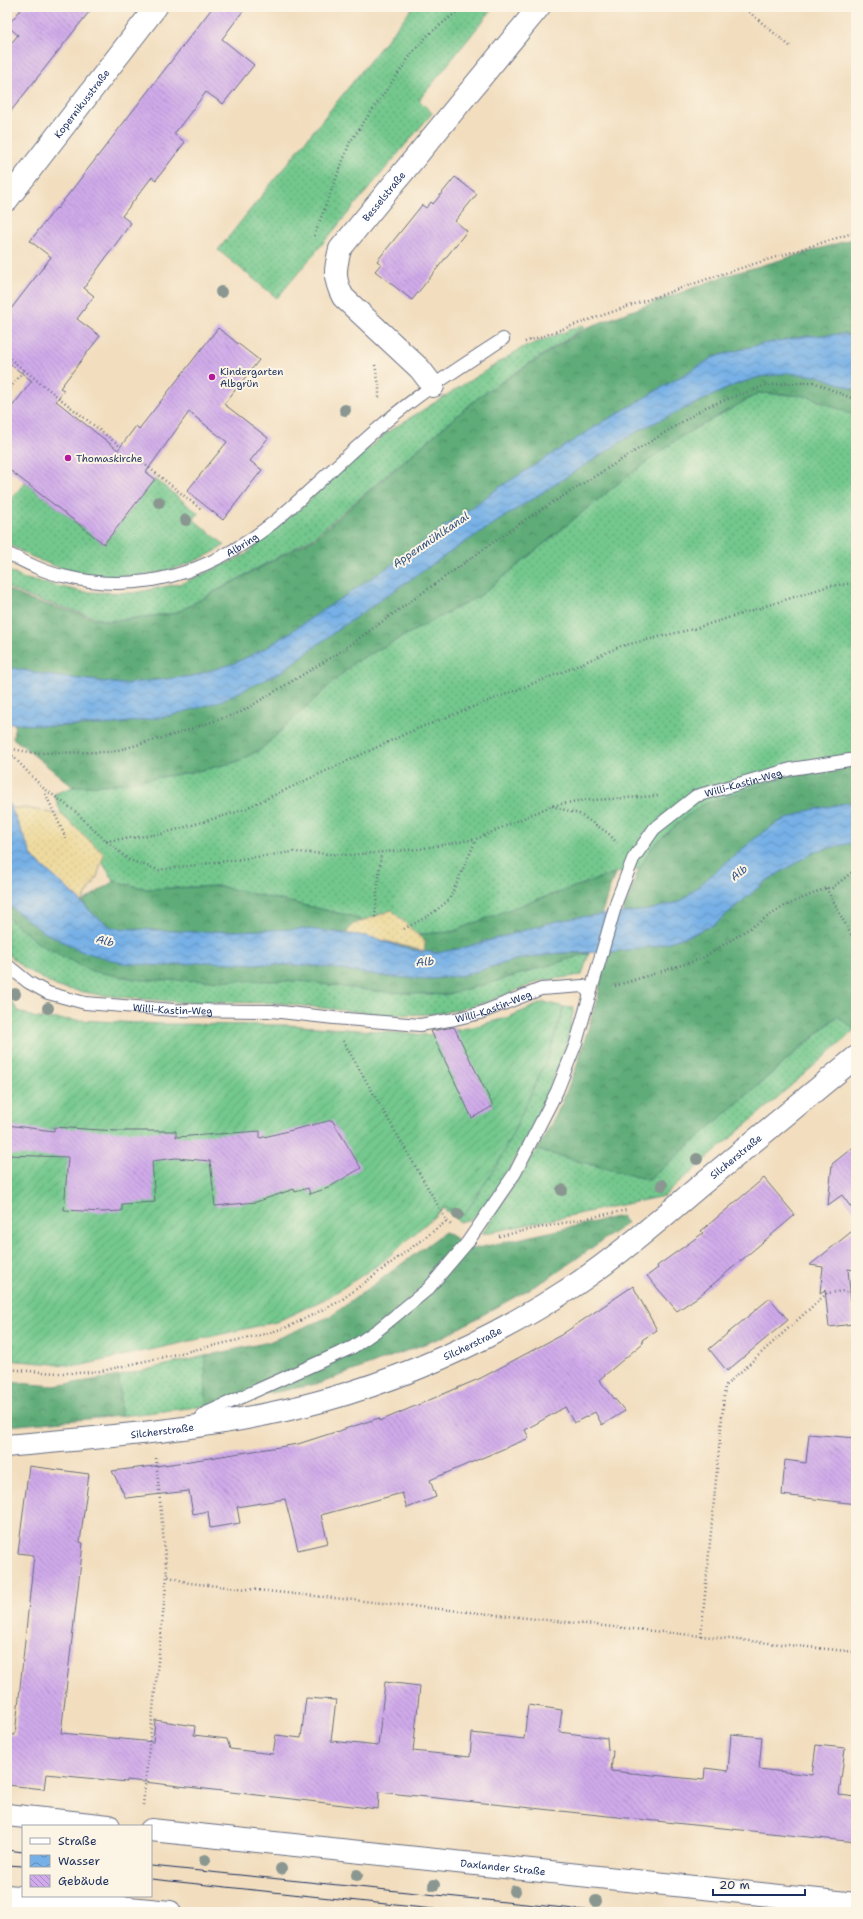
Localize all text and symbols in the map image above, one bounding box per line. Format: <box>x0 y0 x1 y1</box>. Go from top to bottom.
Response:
street label: Kopernikusstraße <box>51 66 112 141</box>
street label: Besselstraße <box>359 168 408 224</box>
place label: Kindergarten Albgrün <box>220 365 283 390</box>
marker: Kindergarten Albgrün <box>207 372 217 382</box>
place label: Thomaskirche <box>76 452 143 465</box>
marker: Thomaskirche <box>63 453 73 463</box>
water label: Appenmühlkanal <box>390 509 473 571</box>
street label: Albring <box>224 530 261 559</box>
street label: Willi-Kastin-Weg <box>703 765 783 800</box>
water label: Alb <box>727 861 751 884</box>
water label: Alb <box>94 931 116 951</box>
water label: Alb <box>416 954 435 970</box>
street label: Willi-Kastin-Weg <box>454 987 533 1025</box>
street label: Willi-Kastin-Weg <box>132 1000 213 1017</box>
street label: Silcherstraße <box>707 1131 765 1182</box>
street label: Silcherstraße <box>441 1323 504 1363</box>
street label: Silcherstraße <box>130 1420 195 1441</box>
legend <box>22 1825 152 1897</box>
text: Straße <box>58 1833 97 1849</box>
text: Wasser <box>58 1853 100 1869</box>
street label: Daxlander Straße <box>460 1856 547 1878</box>
scale bar <box>713 1871 805 1897</box>
text: Gebäude <box>58 1873 109 1889</box>
text: 20 m <box>719 1877 750 1893</box>

